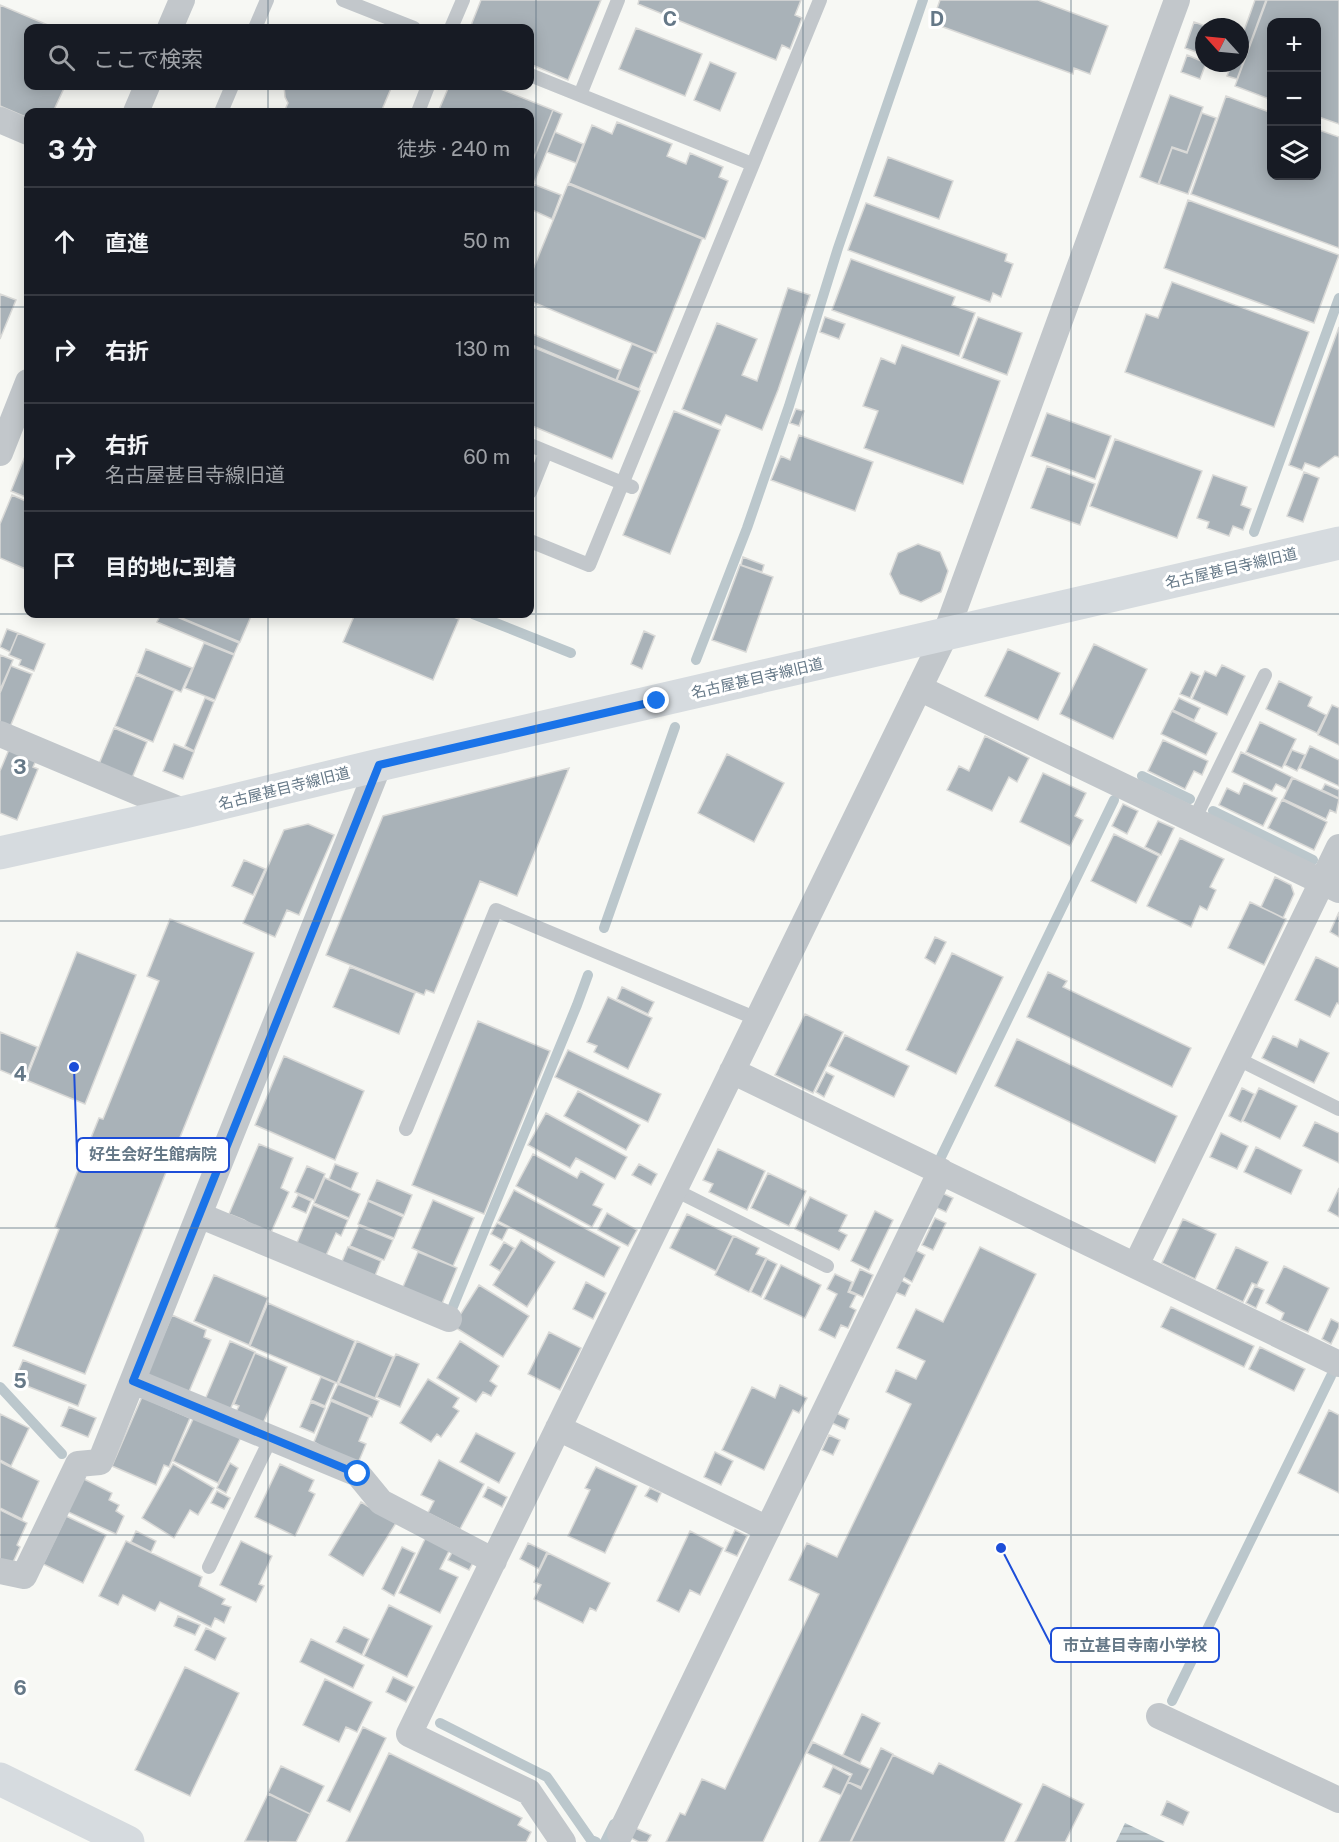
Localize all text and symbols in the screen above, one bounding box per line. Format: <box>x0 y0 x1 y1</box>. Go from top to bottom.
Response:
text: C <box>663 7 677 31</box>
text: D <box>930 7 944 31</box>
north arrow <box>1195 18 1249 72</box>
map controls <box>1267 18 1321 180</box>
button: + <box>1267 18 1321 72</box>
search box <box>24 24 534 90</box>
icon: search <box>45 41 78 74</box>
text: ここで検索 <box>93 46 203 72</box>
button: − <box>1267 72 1321 126</box>
button: layers <box>1267 126 1321 180</box>
text: 3 分 <box>48 134 97 165</box>
text: 徒歩 · 240 m <box>397 137 510 161</box>
icon: ahead <box>48 225 81 258</box>
text: 50 m <box>463 229 510 253</box>
text: 直進 <box>105 230 149 256</box>
icon: right <box>48 333 81 366</box>
text: 130 m <box>455 337 510 361</box>
text: 右折 <box>105 338 149 364</box>
text: 右折 <box>105 432 149 458</box>
icon: right <box>48 441 81 474</box>
text: 60 m <box>463 445 510 469</box>
text: 名古屋甚目寺線旧道 <box>105 463 285 487</box>
street label: 名古屋甚目寺線旧道 <box>1163 545 1299 591</box>
icon: arrive <box>48 549 81 582</box>
text: 目的地に到着 <box>105 554 237 580</box>
street label: 名古屋甚目寺線旧道 <box>689 655 825 701</box>
route end <box>643 687 669 713</box>
text: 3 <box>13 755 27 779</box>
street label: 名古屋甚目寺線旧道 <box>216 763 352 813</box>
text: 4 <box>13 1062 27 1086</box>
callout: 好生会好生館病院 <box>77 1138 229 1172</box>
text: 好生会好生館病院 <box>89 1145 217 1164</box>
text: 5 <box>13 1369 27 1393</box>
route start <box>344 1460 370 1486</box>
callout: 市立甚目寺南小学校 <box>1051 1628 1219 1662</box>
text: 市立甚目寺南小学校 <box>1063 1636 1207 1655</box>
text: 6 <box>13 1676 27 1700</box>

